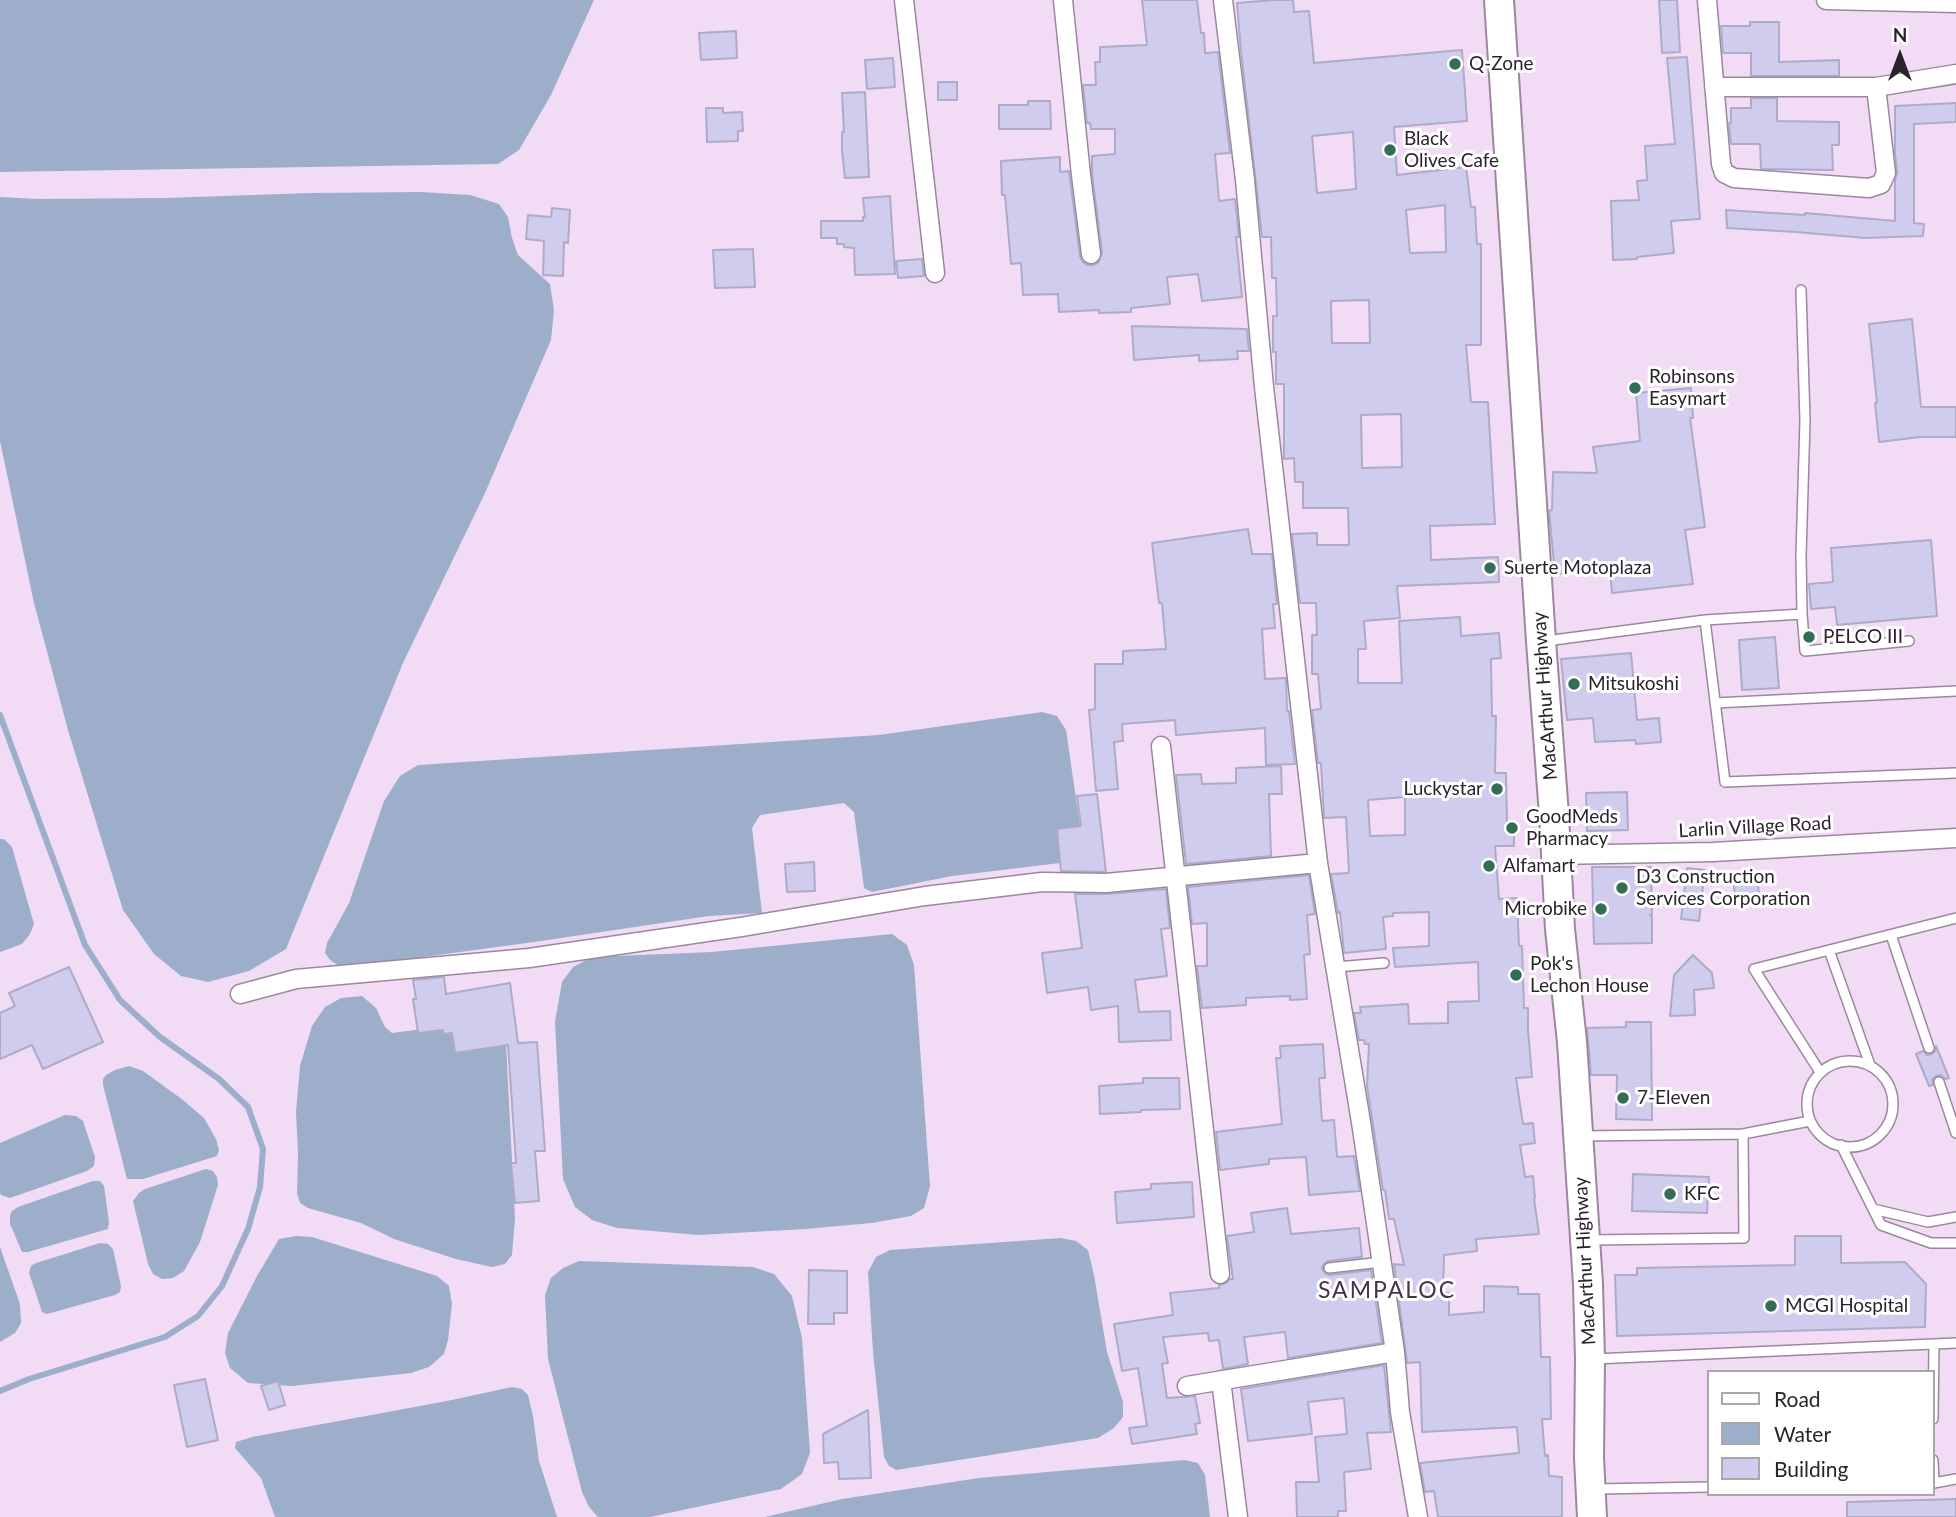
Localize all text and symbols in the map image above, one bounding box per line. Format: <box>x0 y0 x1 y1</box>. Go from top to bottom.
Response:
north arrow <box>1865 21 1935 91</box>
text: N <box>1893 23 1907 46</box>
place label: Q-Zone <box>1469 53 1534 75</box>
marker: Q-Zone <box>1447 56 1463 72</box>
place label: Black Olives Cafe <box>1404 128 1499 172</box>
marker: Black Olives Cafe <box>1382 142 1398 158</box>
place label: Robinsons Easymart <box>1649 366 1735 410</box>
marker: Robinsons Easymart <box>1627 380 1643 396</box>
place label: Suerte Motoplaza <box>1504 557 1651 579</box>
marker: Suerte Motoplaza <box>1482 560 1498 576</box>
street label: MacArthur Highway <box>1528 611 1562 781</box>
place label: PELCO III <box>1823 626 1903 648</box>
marker: PELCO III <box>1801 629 1817 645</box>
place label: Mitsukoshi <box>1588 673 1679 695</box>
marker: Mitsukoshi <box>1566 676 1582 692</box>
place label: Luckystar <box>1403 778 1483 800</box>
marker: Luckystar <box>1489 781 1505 797</box>
place label: GoodMeds Pharmacy <box>1526 806 1618 850</box>
street label: Larlin Village Road <box>1678 812 1832 842</box>
marker: GoodMeds Pharmacy <box>1504 820 1520 836</box>
place label: Alfamart <box>1503 855 1575 877</box>
marker: Alfamart <box>1481 858 1497 874</box>
place label: D3 Construction Services Corporation <box>1636 866 1810 910</box>
marker: D3 Construction Services Corporation <box>1614 880 1630 896</box>
place label: Microbike <box>1504 898 1587 920</box>
marker: Microbike <box>1593 901 1609 917</box>
place label: Pok's Lechon House <box>1530 953 1649 997</box>
marker: Pok's Lechon House <box>1508 967 1524 983</box>
place label: 7-Eleven <box>1637 1087 1710 1109</box>
marker: 7-Eleven <box>1615 1090 1631 1106</box>
street label: MacArthur Highway <box>1569 1176 1601 1346</box>
place label: KFC <box>1684 1183 1720 1205</box>
marker: KFC <box>1662 1186 1678 1202</box>
district label: SAMPALOC <box>1319 1277 1455 1305</box>
place label: MCGI Hospital <box>1785 1295 1908 1317</box>
marker: MCGI Hospital <box>1763 1298 1779 1314</box>
legend <box>1708 1370 1935 1496</box>
text: Road <box>1774 1386 1821 1411</box>
text: Water <box>1774 1421 1831 1446</box>
text: Building <box>1774 1456 1849 1481</box>

